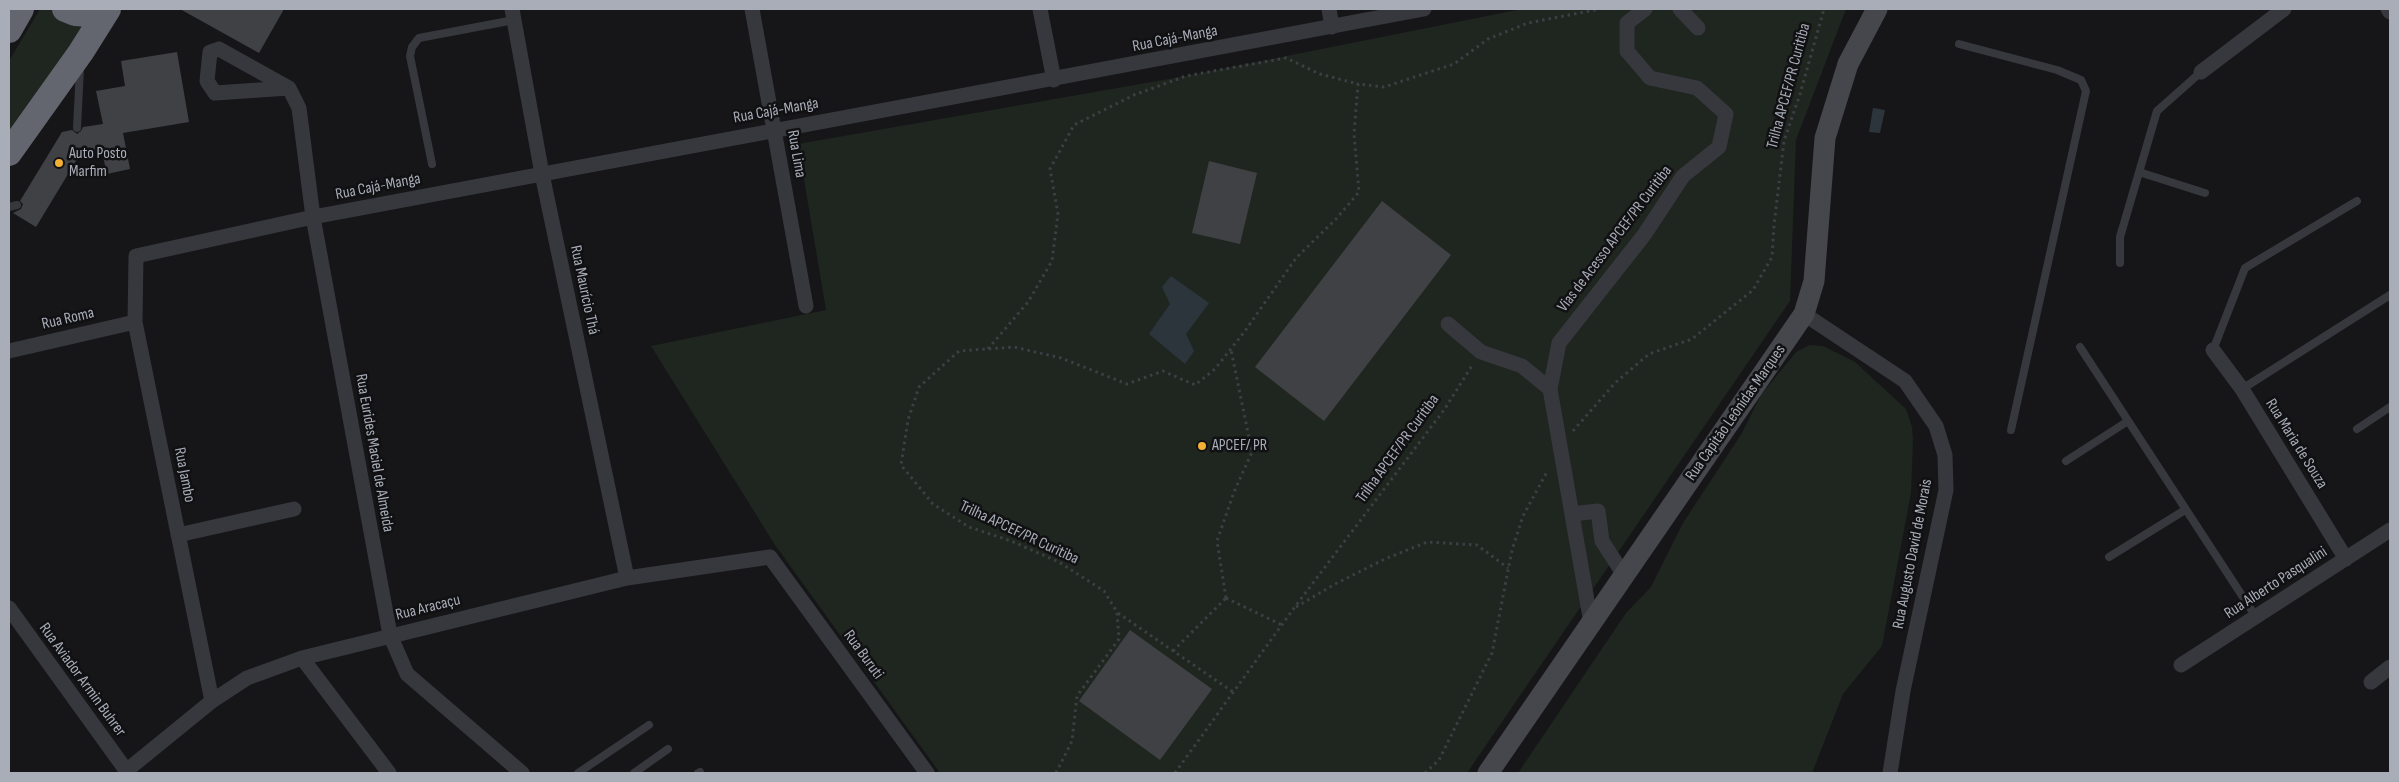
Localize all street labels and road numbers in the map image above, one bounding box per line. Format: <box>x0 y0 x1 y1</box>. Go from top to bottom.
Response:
street label: Rua Cajá-Manga <box>1131 21 1219 57</box>
street label: Trilha APCEF/PR Curitiba <box>1763 21 1815 151</box>
street label: Rua Cajá-Manga <box>732 94 820 128</box>
street label: Rua Lima <box>782 129 810 179</box>
street label: Vias de Acesso APCEF/PR Curitiba <box>1554 162 1676 316</box>
street label: Rua Cajá-Manga <box>334 169 422 205</box>
street label: Rua Maurício Thá <box>565 244 603 336</box>
street label: Rua Roma <box>40 304 96 334</box>
street label: Rua Capitão Leônidas Marques <box>1682 341 1790 485</box>
street label: Rua Eurides Maciel de Almeida <box>351 372 397 534</box>
street label: Trilha APCEF/PR Curitiba <box>1352 391 1444 507</box>
street label: Rua Maria de Souza <box>2261 395 2331 493</box>
street label: Rua Jambo <box>169 446 199 504</box>
street label: Rua Augusto David de Morais <box>1889 477 1937 631</box>
street label: Trilha APCEF/PR Curitiba <box>956 497 1082 569</box>
street label: Rua Alberto Pasqualini <box>2221 543 2331 623</box>
street label: Rua Aracaçu <box>394 591 462 625</box>
street label: Rua Aviador Armin Buhrer <box>34 619 130 741</box>
street label: Rua Buruti <box>839 627 887 683</box>

